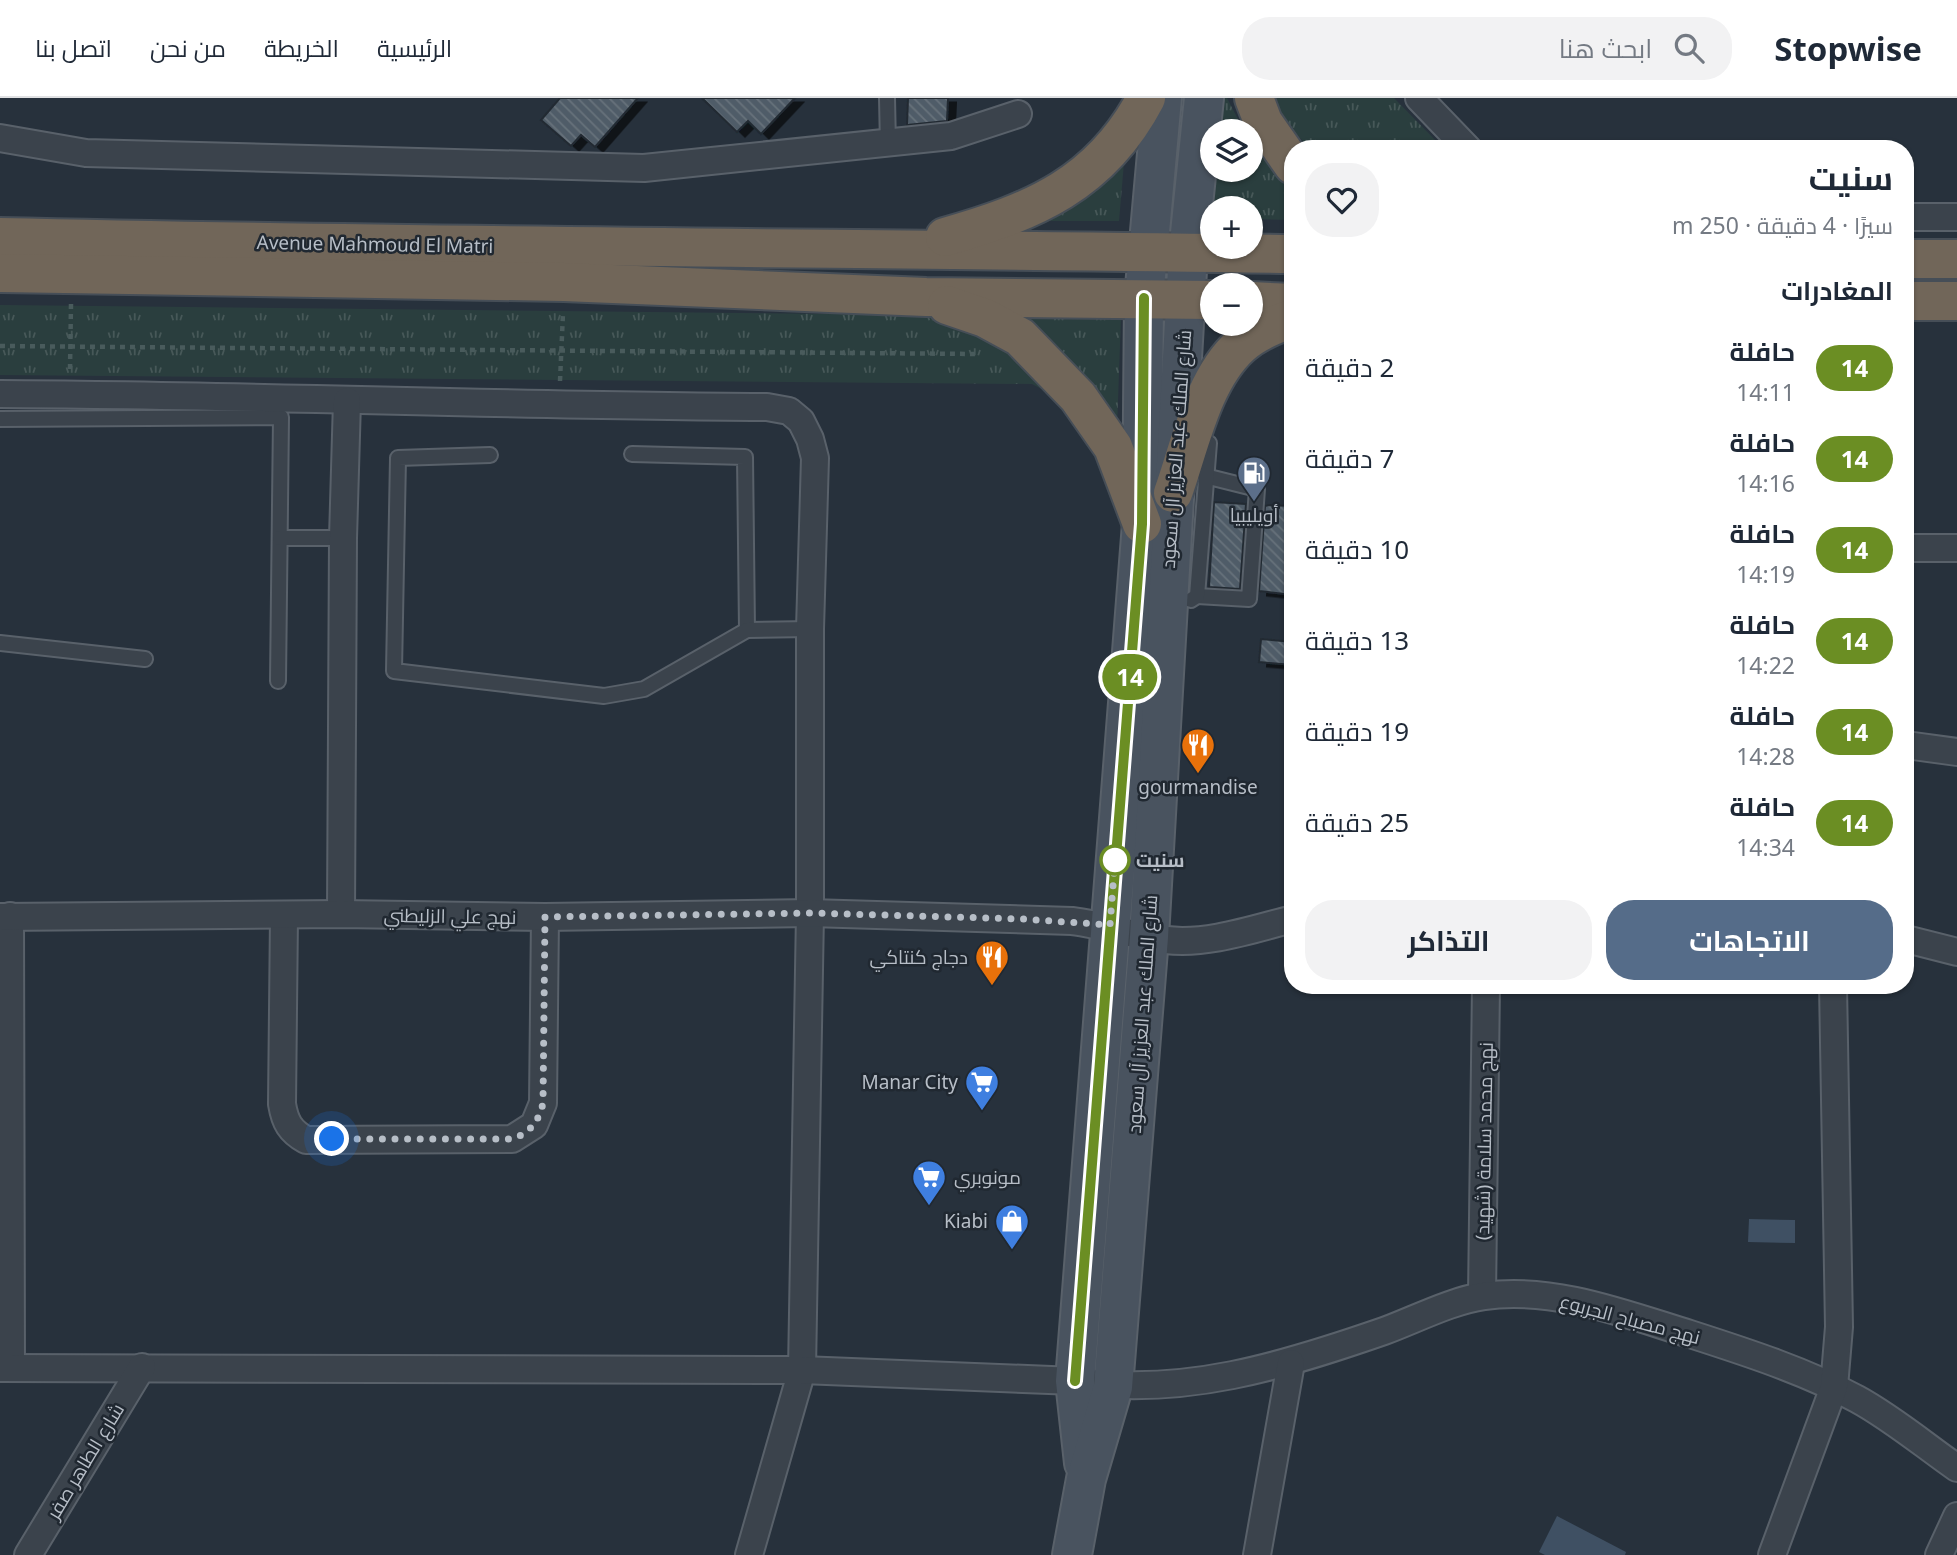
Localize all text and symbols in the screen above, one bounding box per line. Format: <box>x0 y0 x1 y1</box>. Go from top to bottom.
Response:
search box <box>1242 17 1732 80</box>
text: Stopwise <box>1774 26 1922 71</box>
icon: search <box>1670 29 1708 67</box>
text: ابحث هنا <box>1559 30 1652 66</box>
text: اتصل بنا <box>35 31 112 64</box>
text: من نحن <box>150 31 226 64</box>
text: الخريطة <box>264 31 339 64</box>
text: الرئيسية <box>377 31 452 64</box>
map controls <box>1200 119 1263 336</box>
button: layers <box>1200 119 1263 182</box>
text: سنيت <box>1809 155 1893 200</box>
button: heart <box>1305 163 1379 237</box>
button: + <box>1200 196 1263 259</box>
text: سيرًا · 4 دقيقة · 250 m <box>1672 209 1893 241</box>
street label: Avenue Mahmoud El Matri <box>256 229 494 259</box>
text: المغادرات <box>1781 272 1893 308</box>
button: − <box>1200 273 1263 336</box>
street label: شارع الملك عبد العزيز آل سعود <box>1155 329 1198 569</box>
text: حافلة <box>1730 333 1795 369</box>
text: 2 دقيقة <box>1305 349 1394 385</box>
text: 14 <box>1841 351 1868 384</box>
text: 14:11 <box>1736 376 1795 408</box>
text: حافلة <box>1730 424 1795 460</box>
text: 7 دقيقة <box>1305 440 1394 476</box>
text: 14 <box>1841 442 1868 475</box>
fuel station icon: أويليبيا <box>1235 454 1273 503</box>
text: 14:16 <box>1736 467 1795 499</box>
place label: أويليبيا <box>1230 502 1278 528</box>
text: حافلة <box>1730 515 1795 551</box>
text: 10 دقيقة <box>1305 531 1409 567</box>
text: 14 <box>1841 533 1868 566</box>
text: 14:19 <box>1736 558 1795 590</box>
text: حافلة <box>1730 606 1795 642</box>
text: 13 دقيقة <box>1305 622 1409 658</box>
text: 14 <box>1841 624 1868 657</box>
text: 14:22 <box>1736 649 1795 681</box>
line badge: 14 <box>1098 654 1162 700</box>
text: 14 <box>1116 660 1144 693</box>
text: حافلة <box>1730 697 1795 733</box>
text: 19 دقيقة <box>1305 713 1409 749</box>
text: 14 <box>1841 715 1868 748</box>
restaurant icon: gourmandise <box>1179 726 1217 775</box>
text: 14:28 <box>1736 740 1795 772</box>
place label: gourmandise <box>1138 774 1258 800</box>
text: حافلة <box>1730 788 1795 824</box>
text: 25 دقيقة <box>1305 804 1409 840</box>
text: 14 <box>1841 806 1868 839</box>
text: 14:34 <box>1736 831 1795 863</box>
marker: سنيت <box>1100 845 1130 875</box>
place label: سنيت <box>1136 847 1185 873</box>
street label: شارع الملك عبد العزيز آل سعود <box>1121 894 1164 1134</box>
button: التذاكر <box>1305 900 1592 980</box>
button: الاتجاهات <box>1606 900 1893 980</box>
street label: نهج علي الزليطني <box>383 902 517 932</box>
restaurant icon: دجاج كنتاكي <box>973 938 1011 987</box>
place label: دجاج كنتاكي <box>869 944 968 972</box>
street label: نهج محمد سلامة (شهيد) <box>1469 1042 1500 1240</box>
supermarket icon: Manar City <box>963 1063 1001 1112</box>
place label: Manar City <box>861 1069 958 1095</box>
your location <box>314 1121 349 1156</box>
supermarket icon: مونوبري <box>910 1158 948 1207</box>
place label: مونوبري <box>954 1164 1021 1192</box>
shop icon: Kiabi <box>993 1202 1031 1251</box>
place label: Kiabi <box>944 1208 988 1234</box>
street label: نهج مصباح الجربوع <box>1557 1288 1703 1351</box>
street label: شارع الطاهر صفر <box>40 1398 131 1525</box>

